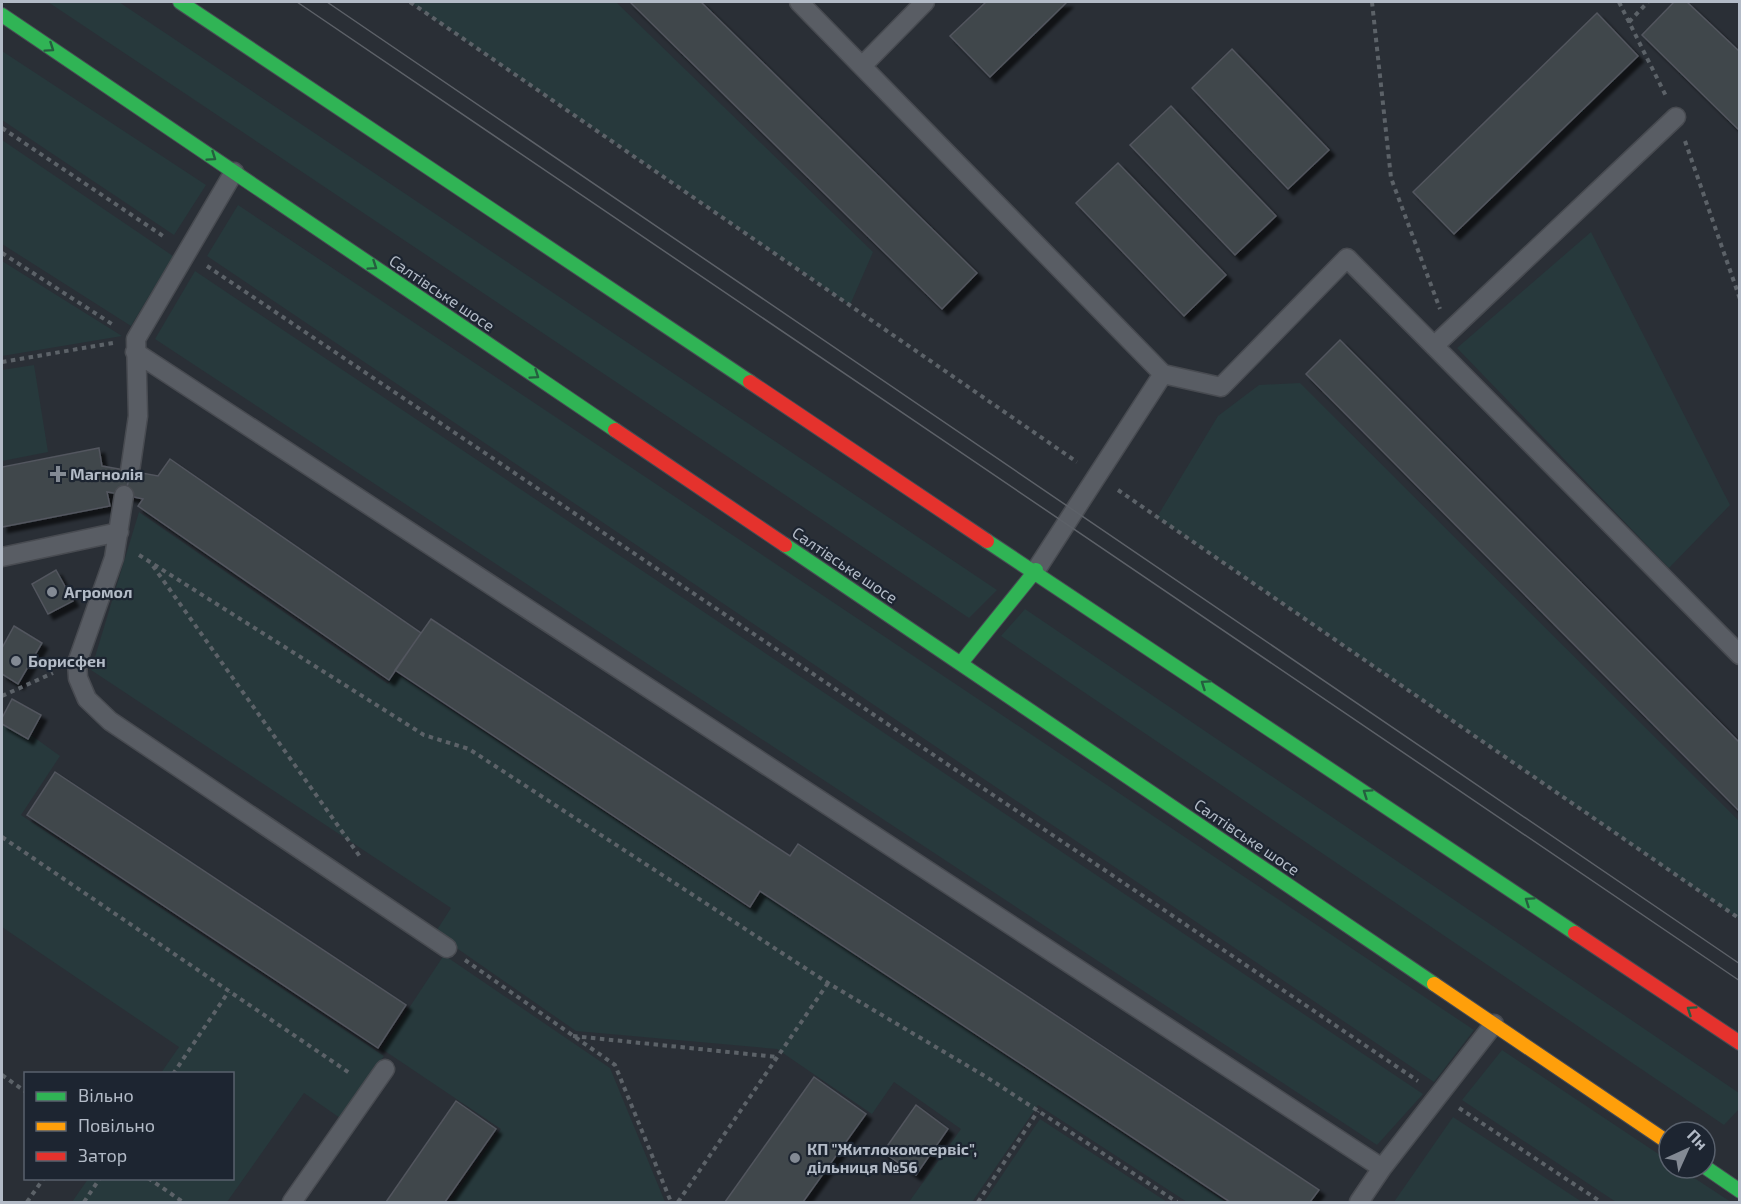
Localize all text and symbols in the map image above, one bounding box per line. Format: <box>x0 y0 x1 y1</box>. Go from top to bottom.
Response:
one-way arrow <box>43 41 54 52</box>
one-way arrow <box>205 150 216 161</box>
street label: Салтівське шосе <box>386 250 499 335</box>
one-way arrow <box>367 259 378 270</box>
one-way arrow <box>528 368 539 379</box>
place label: Магнолія <box>70 464 143 483</box>
marker: Магнолія <box>51 467 65 481</box>
street label: Салтівське шосе <box>789 522 902 607</box>
place label: Агромол <box>64 582 132 601</box>
marker: Агромол <box>45 585 59 599</box>
place label: Борисфен <box>28 651 106 670</box>
marker: Борисфен <box>9 654 23 668</box>
one-way arrow <box>1201 680 1212 691</box>
one-way arrow <box>1363 789 1374 800</box>
street label: Салтівське шосе <box>1191 794 1304 879</box>
one-way arrow <box>1525 897 1536 908</box>
one-way arrow <box>1687 1006 1698 1017</box>
legend <box>24 1072 234 1180</box>
text: Вільно <box>78 1084 134 1106</box>
text: Повільно <box>78 1114 155 1136</box>
north arrow <box>1657 1120 1717 1180</box>
text: Пн <box>1684 1125 1712 1153</box>
place label: КП "Житлокомсервіс", дільниця №56 <box>807 1139 977 1176</box>
text: Затор <box>78 1144 127 1166</box>
marker: КП "Житлокомсервіс", дільниця №56 <box>788 1151 802 1165</box>

